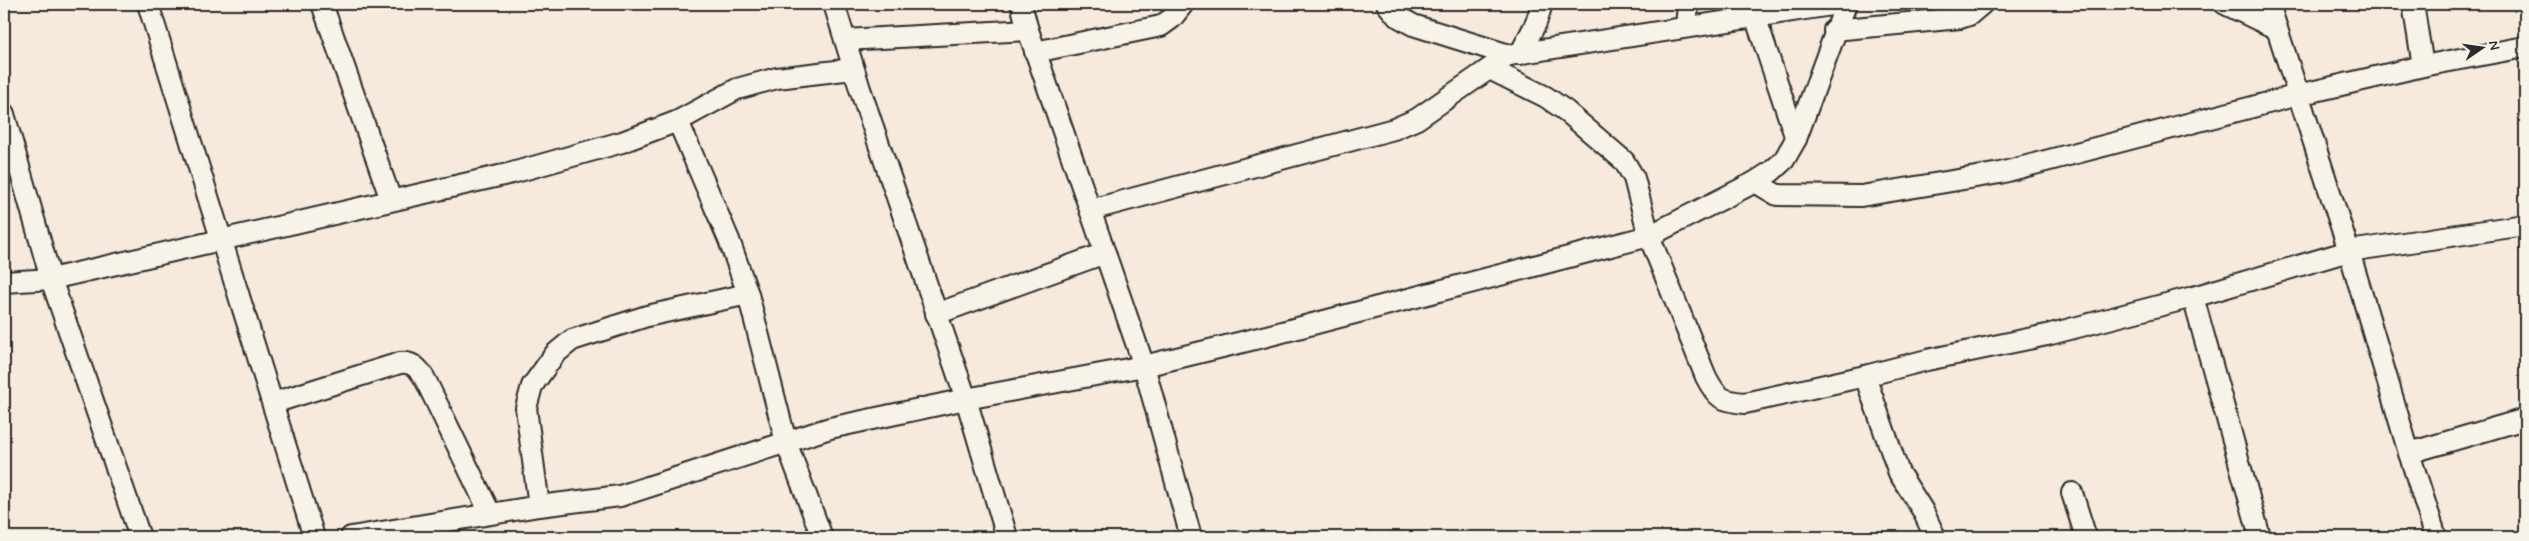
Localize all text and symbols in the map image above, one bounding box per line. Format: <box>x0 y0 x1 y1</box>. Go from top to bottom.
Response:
north arrow <box>2456 22 2506 72</box>
text: N <box>2484 39 2504 52</box>

